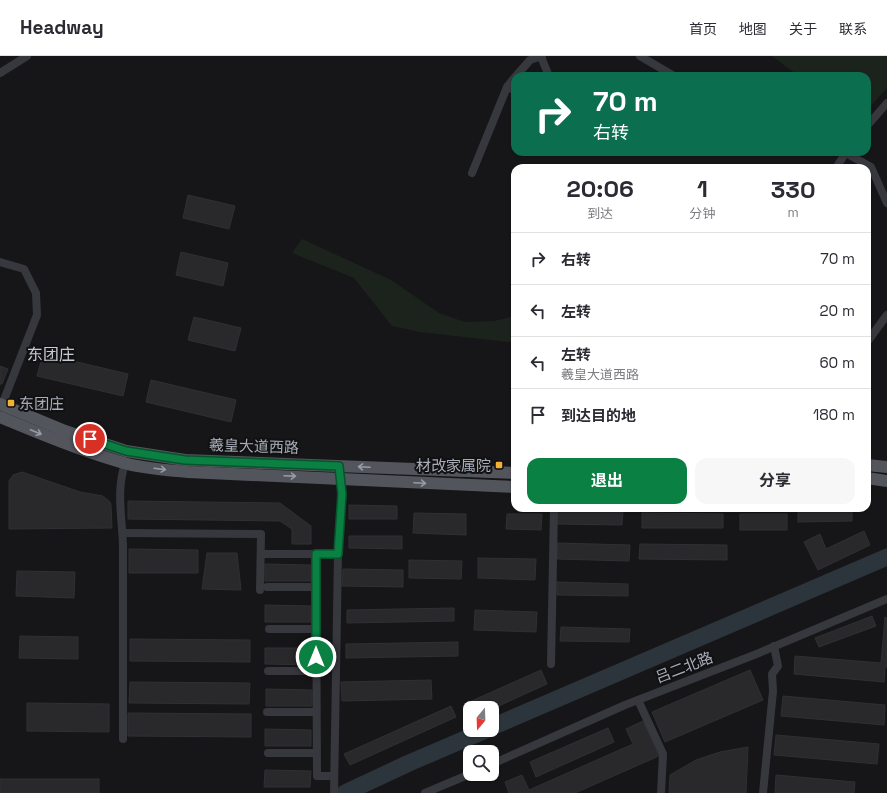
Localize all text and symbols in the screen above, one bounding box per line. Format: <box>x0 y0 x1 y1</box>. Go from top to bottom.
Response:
text: Headway <box>20 15 104 40</box>
text: 首页 <box>689 20 717 38</box>
text: 地图 <box>739 20 767 38</box>
text: 关于 <box>789 20 817 38</box>
text: 联系 <box>839 20 867 38</box>
text: 70 m <box>593 83 658 119</box>
icon: right <box>527 88 579 140</box>
text: 右转 <box>593 121 629 144</box>
text: 20:06 <box>566 173 634 204</box>
text: 1 <box>697 173 708 204</box>
text: 330 <box>771 174 816 205</box>
text: m <box>788 204 799 221</box>
text: 到达 <box>587 205 613 222</box>
text: 分钟 <box>689 205 715 222</box>
icon: right <box>527 248 549 270</box>
text: 70 m <box>820 249 855 268</box>
text: 右转 <box>561 250 591 269</box>
icon: left <box>527 300 549 322</box>
text: 20 m <box>820 301 855 320</box>
text: 左转 <box>561 302 591 321</box>
district label: 东团庄 <box>27 344 75 365</box>
text: 左转 <box>561 345 591 364</box>
icon: left <box>527 352 549 374</box>
text: 60 m <box>819 353 855 372</box>
text: 羲皇大道西路 <box>561 366 639 383</box>
place label: 东团庄 <box>19 394 64 413</box>
marker: 东团庄 <box>6 398 16 408</box>
icon: arrive <box>527 404 549 426</box>
text: 180 m <box>813 405 855 424</box>
text: 到达目的地 <box>561 406 636 425</box>
pin <box>73 422 107 456</box>
icon: arrive <box>79 428 101 450</box>
one-way arrow <box>29 429 41 436</box>
street label: 羲皇大道西路 <box>209 435 299 457</box>
place label: 材改家属院 <box>416 456 491 475</box>
button: 退出 <box>527 458 687 504</box>
button: 分享 <box>695 458 855 504</box>
marker: 材改家属院 <box>494 460 504 470</box>
one-way arrow <box>358 463 371 470</box>
one-way arrow <box>153 465 166 473</box>
one-way arrow <box>283 473 296 480</box>
one-way arrow <box>413 479 426 486</box>
position arrow <box>295 636 337 678</box>
street label: 吕二北路 <box>653 647 715 687</box>
north arrow <box>463 701 499 737</box>
map controls <box>463 701 499 781</box>
button: search <box>463 745 499 781</box>

